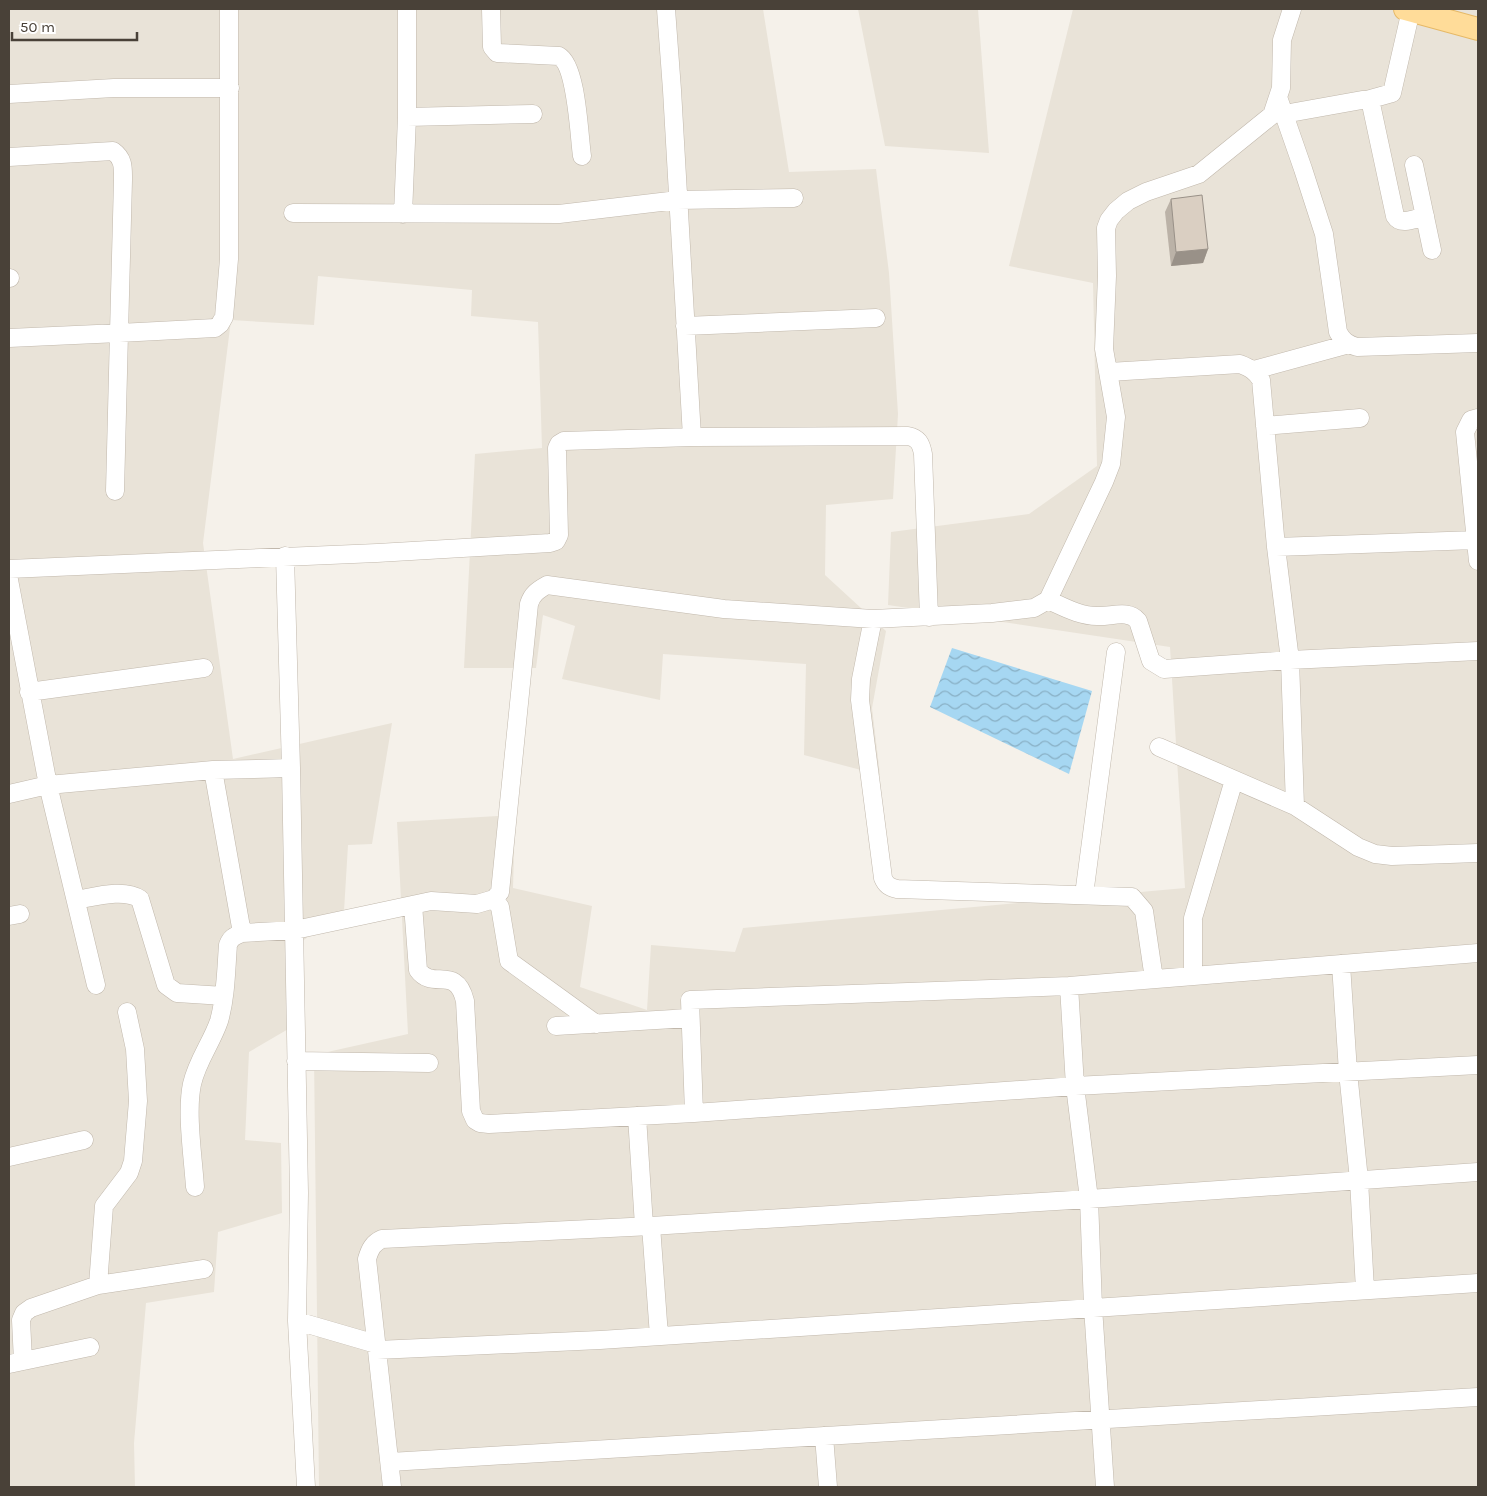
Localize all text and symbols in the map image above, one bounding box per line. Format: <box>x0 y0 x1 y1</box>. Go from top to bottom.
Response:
scale bar <box>12 10 138 42</box>
text: 50 m <box>20 18 55 36</box>

